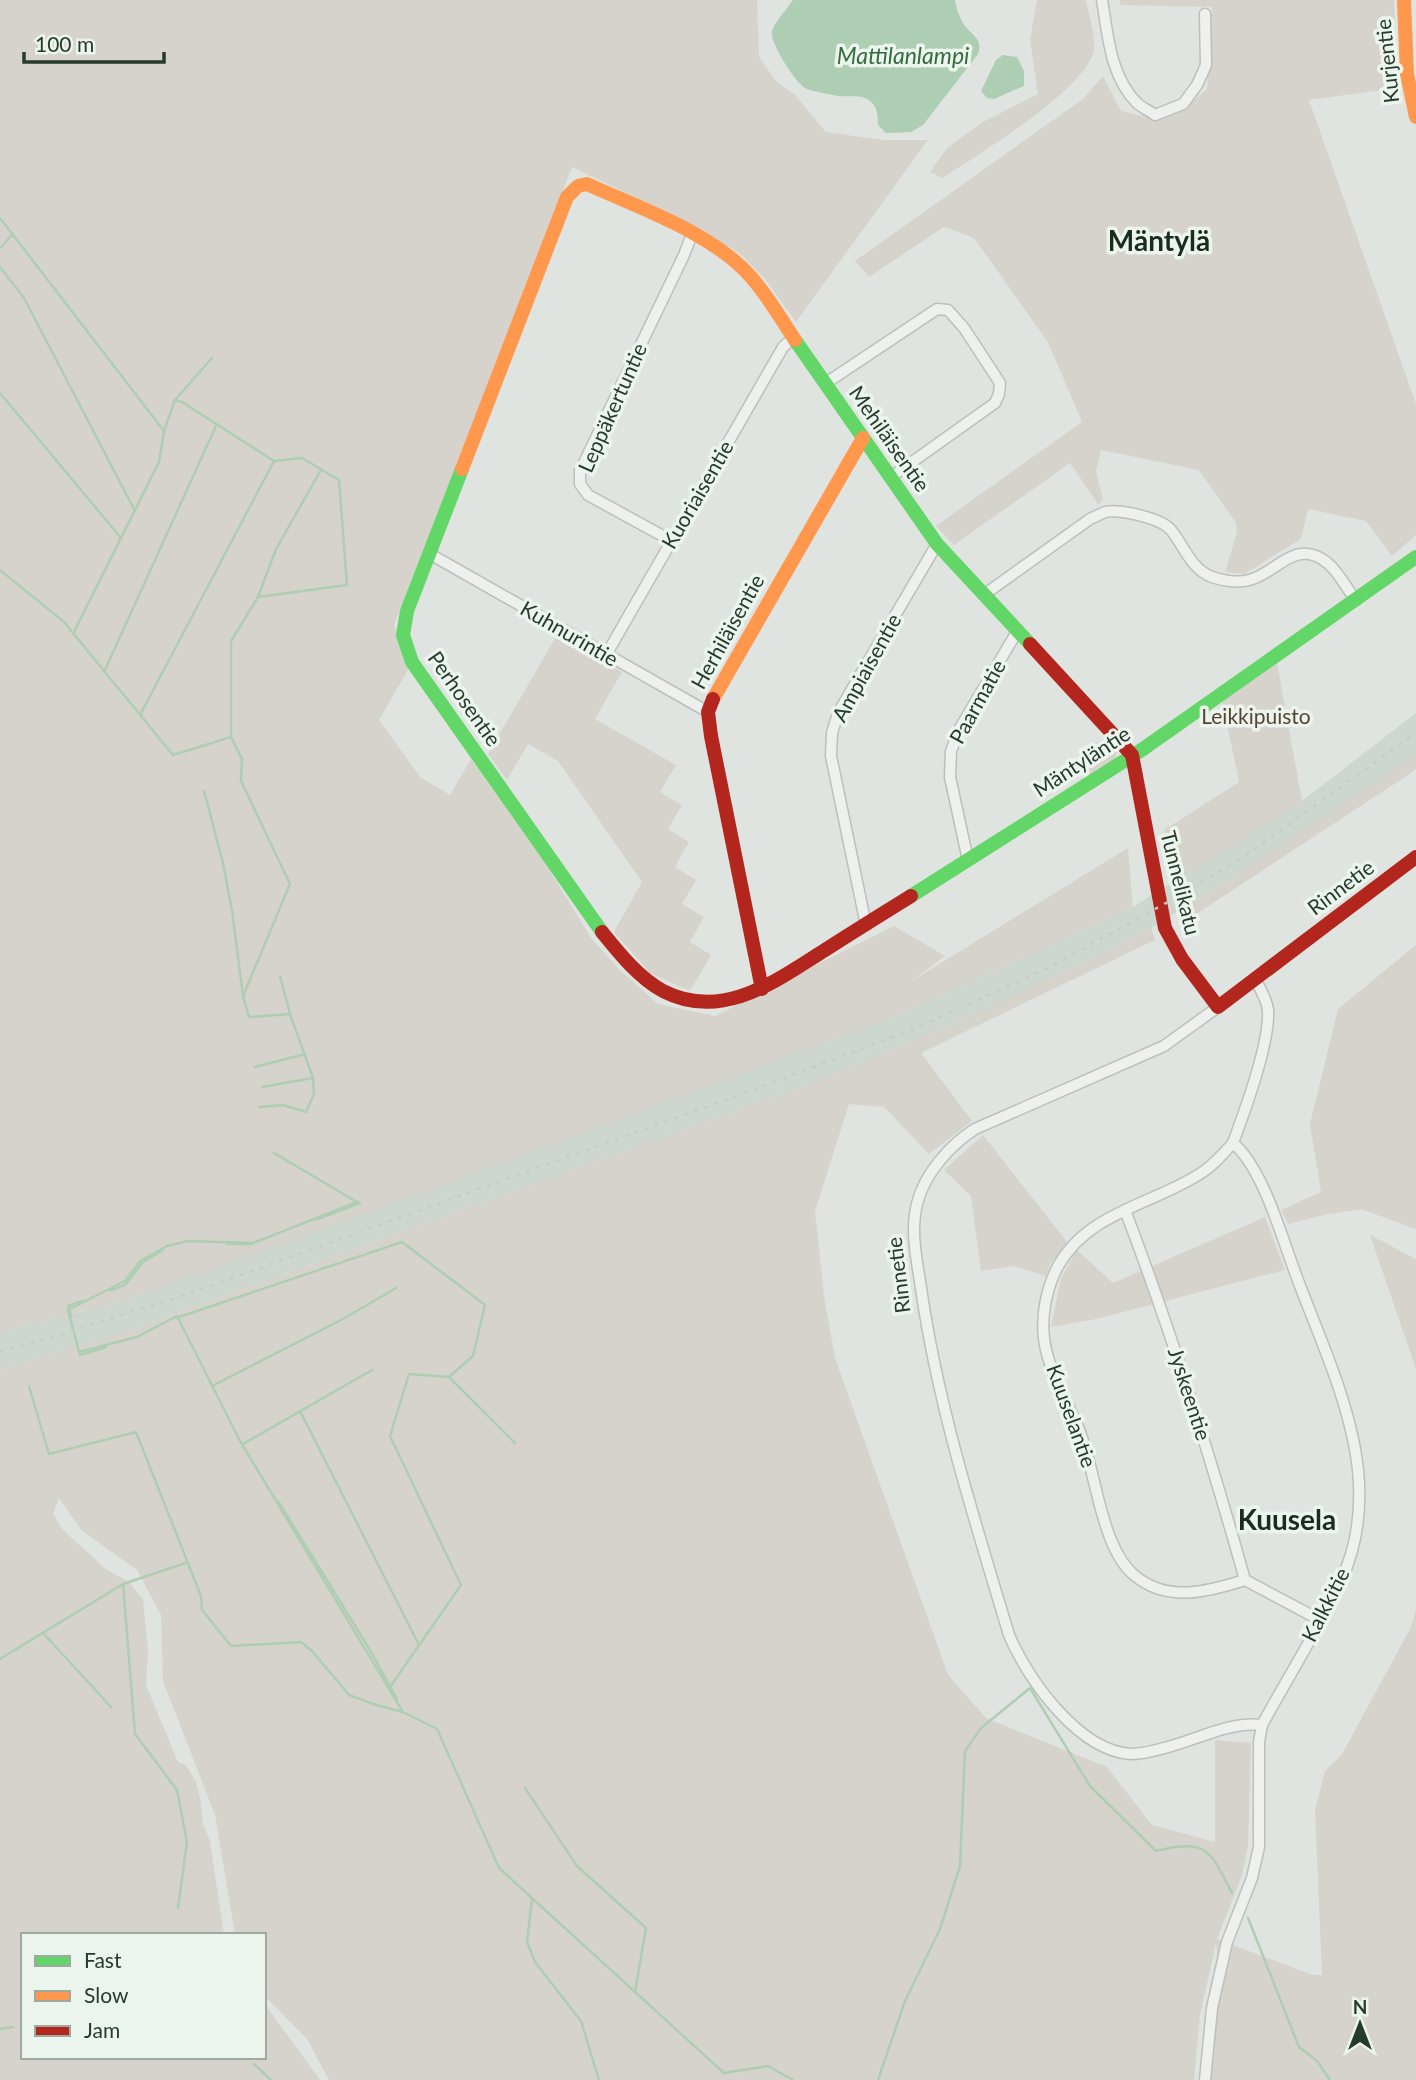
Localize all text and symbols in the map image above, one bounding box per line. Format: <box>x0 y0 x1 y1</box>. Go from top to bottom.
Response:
street label: Kurjentie <box>1370 18 1403 104</box>
scale bar <box>24 21 164 65</box>
text: 100 m <box>35 31 94 56</box>
water label: Mattilanlampi <box>837 41 969 69</box>
district label: Mäntylä <box>1108 223 1210 257</box>
street label: Leppäkertuntie <box>572 339 651 476</box>
street label: Mehiläisentie <box>845 380 936 496</box>
street label: Kuoriaisentie <box>656 436 738 553</box>
street label: Herhiläisentie <box>685 569 769 693</box>
street label: Kuhnurintie <box>517 595 623 671</box>
street label: Ampiaisentie <box>826 609 906 726</box>
street label: Perhosentie <box>423 646 507 750</box>
street label: Paarmatie <box>943 655 1010 748</box>
park label: Leikkipuisto <box>1201 703 1311 728</box>
street label: Mäntyläntie <box>1028 720 1134 801</box>
street label: Tunnelikatu <box>1156 828 1206 937</box>
street label: Rinnetie <box>1302 854 1378 920</box>
street label: Rinnetie <box>880 1236 915 1315</box>
street label: Jyskeentie <box>1164 1344 1217 1443</box>
street label: Kuuselantie <box>1042 1360 1103 1470</box>
district label: Kuusela <box>1238 1502 1336 1536</box>
street label: Kalkkitie <box>1295 1563 1354 1645</box>
legend <box>21 1933 266 2059</box>
text: Fast <box>84 1947 122 1972</box>
text: Slow <box>84 1982 129 2007</box>
north arrow <box>1325 1989 1395 2059</box>
text: N <box>1353 1995 1367 2018</box>
text: Jam <box>84 2017 120 2042</box>

